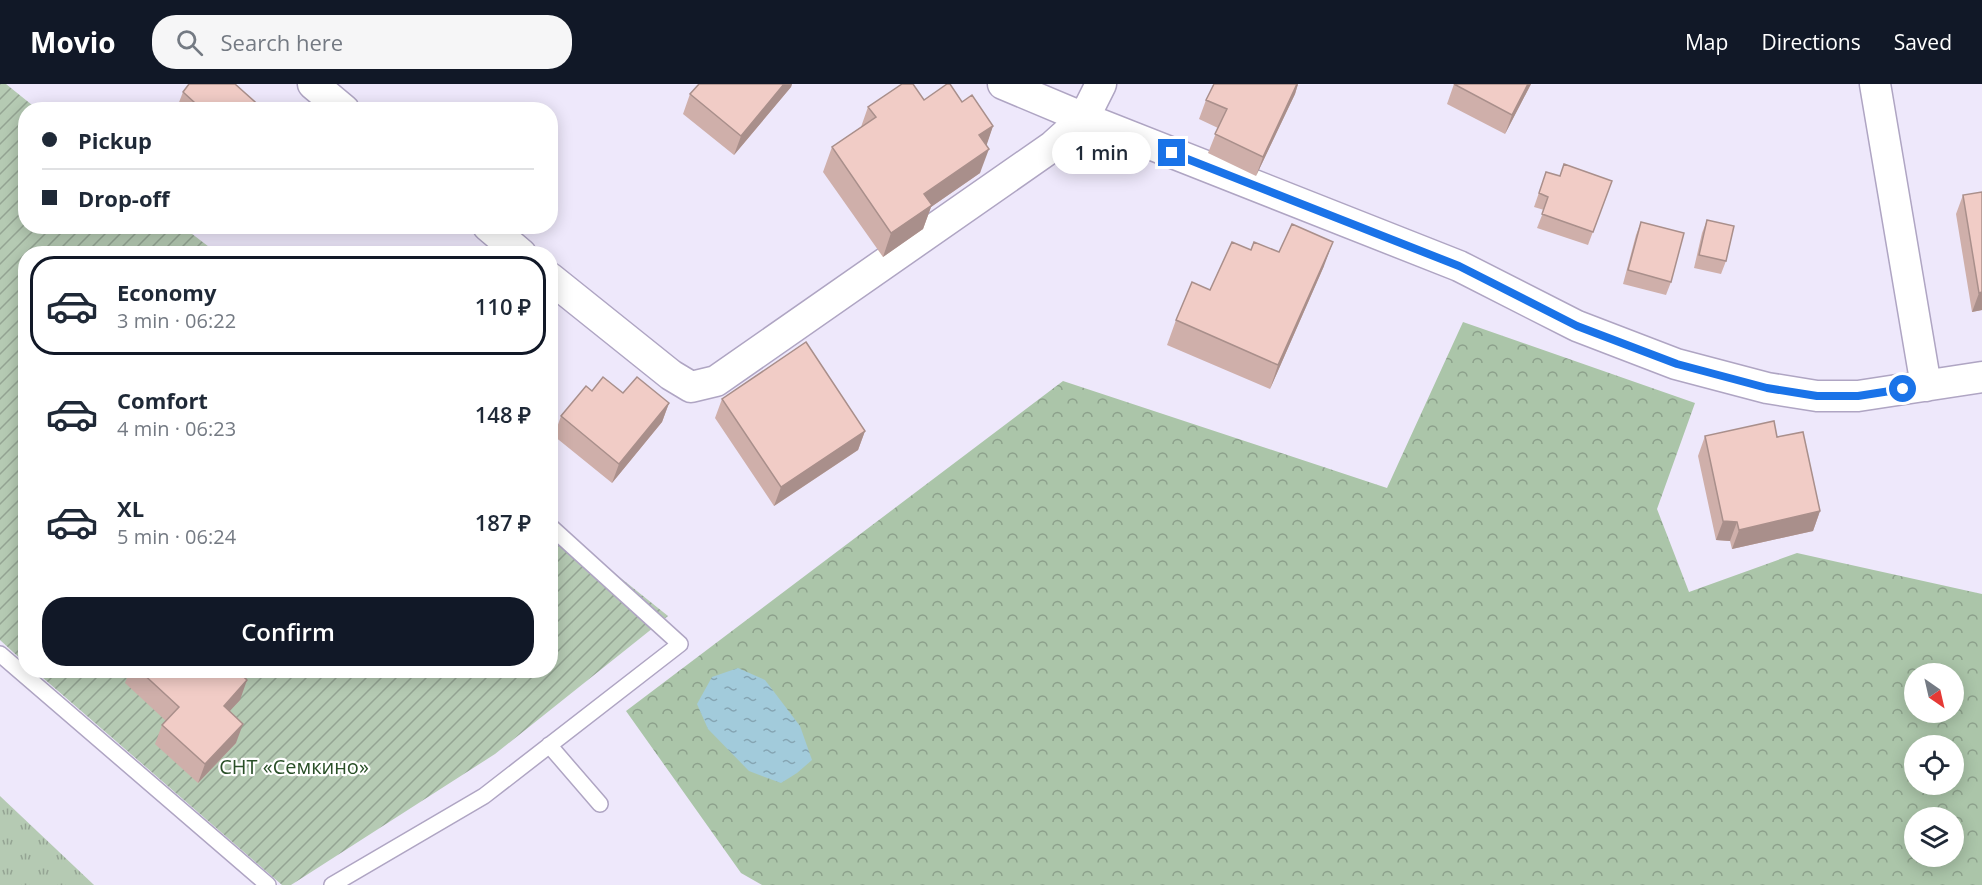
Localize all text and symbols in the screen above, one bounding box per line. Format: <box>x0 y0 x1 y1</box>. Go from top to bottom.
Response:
search box <box>152 15 572 69</box>
text: Movio <box>30 23 116 61</box>
icon: search <box>173 26 206 59</box>
text: Search here <box>221 27 343 57</box>
text: Map <box>1685 28 1728 56</box>
text: Directions <box>1761 28 1861 56</box>
text: Saved <box>1894 28 1952 56</box>
text: Pickup <box>78 125 152 155</box>
callout: 1 min <box>1052 132 1151 174</box>
text: 1 min <box>1075 139 1129 166</box>
route end <box>1158 139 1185 166</box>
text: Drop-off <box>78 183 170 213</box>
text: Economy <box>117 277 216 307</box>
icon: car <box>45 279 99 333</box>
text: 110 ₽ <box>475 291 531 321</box>
text: 3 min · 06:22 <box>117 307 236 334</box>
route start <box>1889 375 1916 402</box>
text: Comfort <box>117 385 208 415</box>
icon: car <box>45 387 99 441</box>
text: 148 ₽ <box>475 399 531 429</box>
text: 4 min · 06:23 <box>117 415 236 442</box>
text: XL <box>117 493 144 523</box>
icon: car <box>45 495 99 549</box>
text: 187 ₽ <box>475 507 531 537</box>
text: 5 min · 06:24 <box>117 523 236 550</box>
button: Confirm <box>42 597 534 666</box>
north arrow <box>1904 663 1964 723</box>
map controls <box>1904 663 1964 867</box>
button: locate <box>1904 735 1964 795</box>
park label: СНТ «Семкино» <box>219 753 369 780</box>
button: layers <box>1904 807 1964 867</box>

